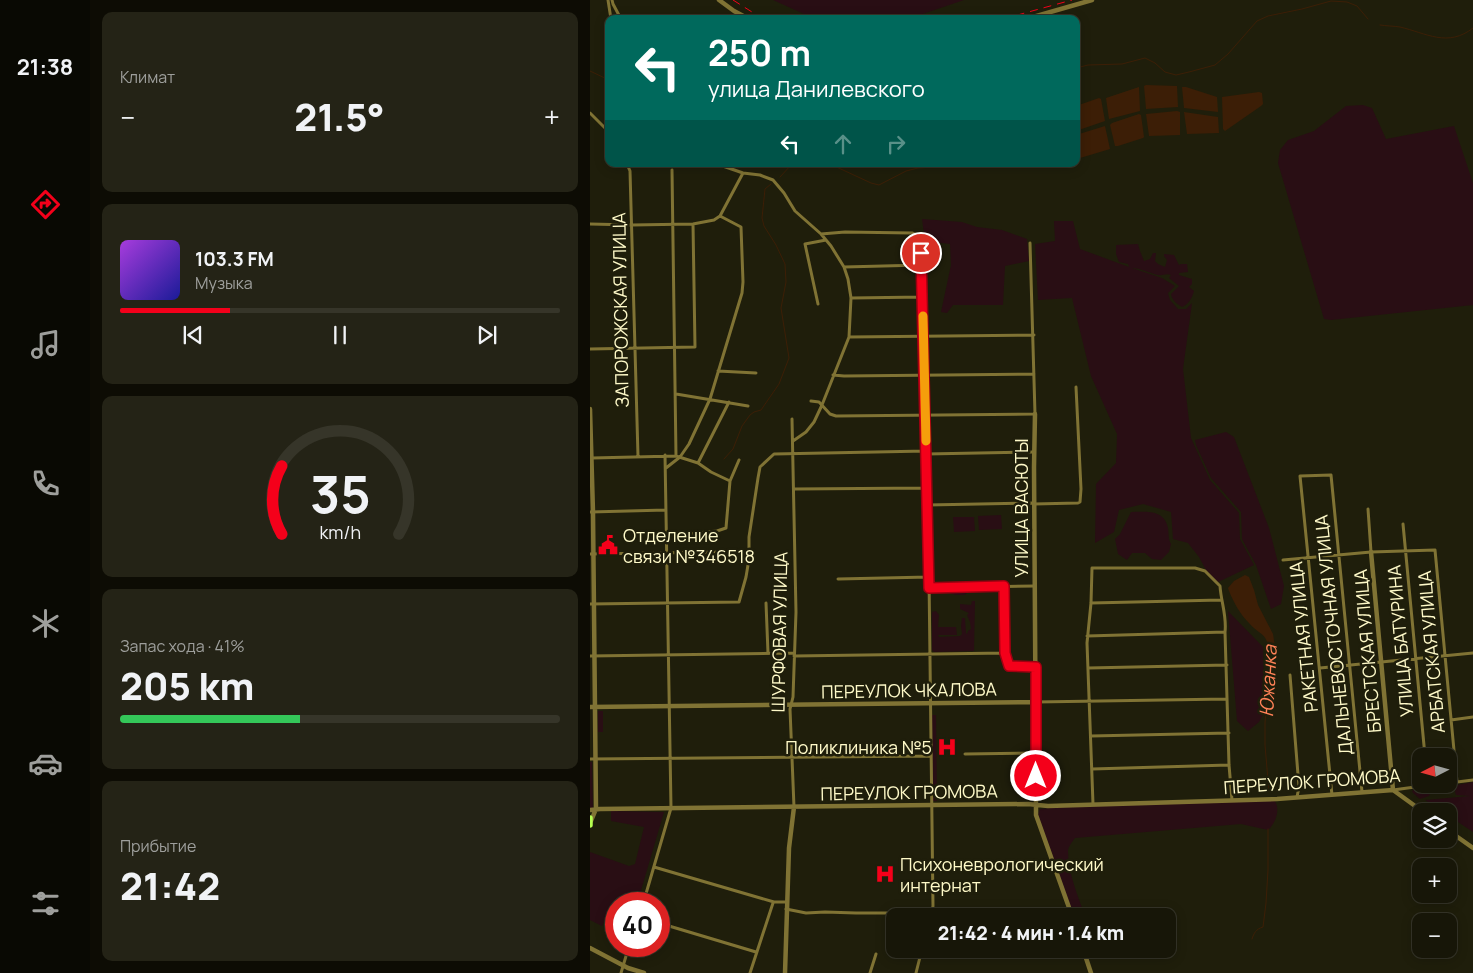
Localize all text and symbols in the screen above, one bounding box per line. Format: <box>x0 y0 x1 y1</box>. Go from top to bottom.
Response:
text: 250 m <box>708 29 811 77</box>
icon: left <box>625 35 690 100</box>
text: 21:38 <box>17 52 73 82</box>
text: Климат <box>120 66 175 88</box>
text: улица Данилевского <box>708 74 925 104</box>
text: 21.5° <box>294 90 385 142</box>
text: − <box>120 98 135 136</box>
text: + <box>544 98 560 136</box>
icon: left <box>776 130 804 158</box>
icon: ahead <box>829 130 857 158</box>
icon: right <box>882 130 910 158</box>
icon: directions <box>28 187 63 222</box>
street label: ЗАПОРОЖСКАЯ УЛИЦА <box>606 212 634 408</box>
pin <box>900 232 942 274</box>
icon: arrive <box>907 239 935 267</box>
text: 103.3 FM <box>195 246 274 272</box>
text: Музыка <box>195 272 253 294</box>
icon: previous <box>179 321 207 349</box>
icon: pause <box>326 321 354 349</box>
icon: next <box>473 321 501 349</box>
icon: music <box>28 327 63 362</box>
street label: УЛИЦА ВАСЮТЫ <box>1009 439 1033 577</box>
text: 35 <box>310 458 370 529</box>
icon: phone <box>28 466 63 501</box>
street label: ДАЛЬНЕВОСТОЧНАЯ УЛИЦА <box>1308 513 1358 756</box>
text: km/h <box>319 520 361 544</box>
place label: Отделение связи №346518 <box>623 523 755 568</box>
public building icon: Отделение связи №346518 <box>597 534 619 556</box>
street label: ШУРФОВАЯ УЛИЦА <box>766 551 792 713</box>
street label: РАКЕТНАЯ УЛИЦА <box>1283 560 1323 714</box>
street label: УЛИЦА БАТУРИНА <box>1381 563 1419 718</box>
street label: БРЕСТСКАЯ УЛИЦА <box>1348 568 1386 734</box>
street label: АРБАТСКАЯ УЛИЦА <box>1412 569 1450 734</box>
icon: climate <box>28 606 63 641</box>
text: Запас хода · 41% <box>120 635 245 657</box>
water label: Южанка <box>1253 643 1283 717</box>
text: 205 km <box>120 659 254 711</box>
street label: ПЕРЕУЛОК ЧКАЛОВА <box>821 676 998 704</box>
place label: Поликлиника №5 <box>785 735 932 759</box>
hospital icon: Поликлиника №5 <box>936 736 958 758</box>
icon: car <box>28 746 63 781</box>
north arrow <box>1412 748 1458 792</box>
map controls <box>1412 748 1457 958</box>
position arrow <box>1009 749 1061 801</box>
street label: ПЕРЕУЛОК ГРОМОВА <box>1223 763 1402 799</box>
street label: ПЕРЕУЛОК ГРОМОВА <box>820 778 998 806</box>
button: layers <box>1412 803 1457 848</box>
text: Прибытие <box>120 835 196 857</box>
place label: Психоневрологический интернат <box>900 852 1104 897</box>
button: + <box>1412 858 1457 903</box>
text: 21:42 <box>120 859 220 911</box>
hospital icon: Психоневрологический интернат <box>874 863 896 885</box>
icon: filters <box>28 886 63 921</box>
speed limit sign: 40 <box>605 892 670 957</box>
button: − <box>1412 913 1457 958</box>
text: 21:42 · 4 мин · 1.4 km <box>938 920 1124 946</box>

